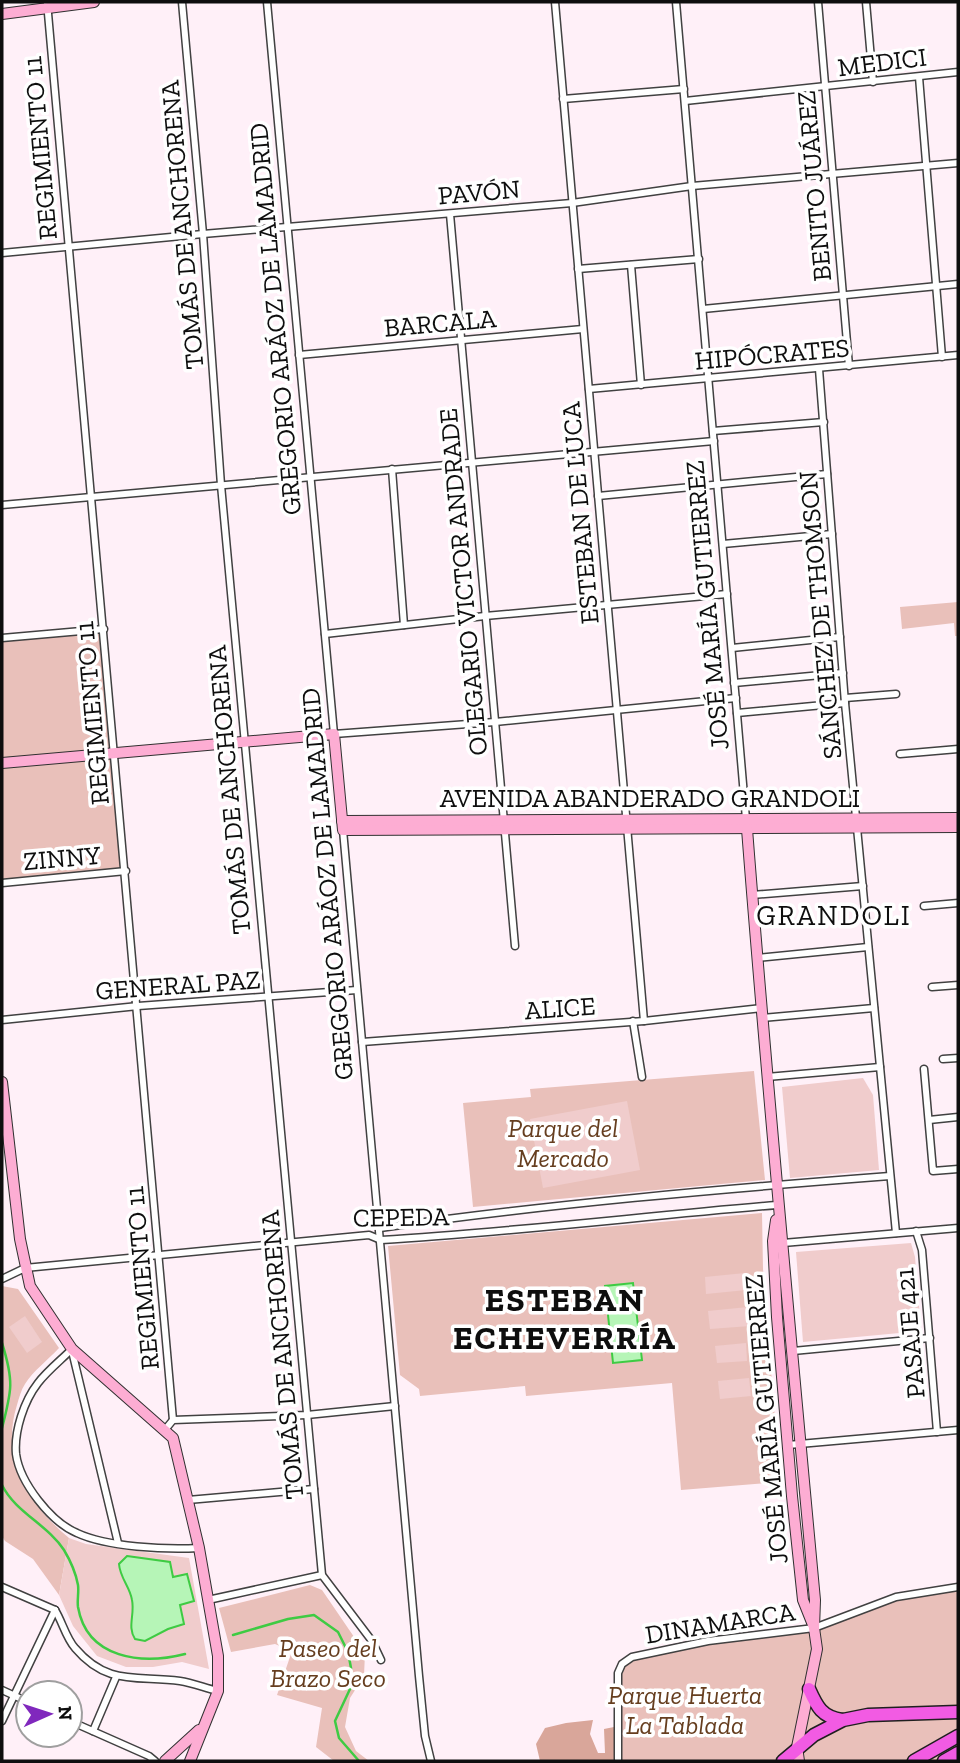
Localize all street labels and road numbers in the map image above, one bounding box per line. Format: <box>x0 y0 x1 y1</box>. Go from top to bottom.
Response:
street label: MEDICI <box>836 41 928 83</box>
street label: REGIMIENTO 11 <box>16 55 64 241</box>
street label: TOMÁS DE ANCHORENA <box>153 78 211 371</box>
street label: BENITO JUÁREZ <box>790 89 838 283</box>
street label: GREGORIO ARÁOZ DE LAMADRID <box>242 122 308 516</box>
street label: PAVÓN <box>436 172 522 212</box>
street label: BARCALA <box>383 302 499 344</box>
street label: HIPÓCRATES <box>693 331 851 377</box>
street label: ESTEBAN DE LUCA <box>554 400 606 625</box>
street label: OLEGARIO VICTOR ANDRADE <box>432 407 494 757</box>
street label: JOSÉ MARÍA GUTIERREZ <box>678 459 736 751</box>
street label: SÁNCHEZ DE THOMSON <box>791 470 849 760</box>
street label: REGIMIENTO 11 <box>68 620 116 806</box>
street label: TOMÁS DE ANCHORENA <box>200 643 258 936</box>
street label: GREGORIO ARÁOZ DE LAMADRID <box>294 687 360 1081</box>
street label: AVENIDA ABANDERADO GRANDOLI <box>440 782 860 814</box>
street label: ZINNY <box>22 839 102 877</box>
street label: GENERAL PAZ <box>94 963 262 1007</box>
street label: ALICE <box>523 990 597 1026</box>
street label: REGIMIENTO 11 <box>118 1185 166 1371</box>
street label: CEPEDA <box>352 1200 451 1234</box>
street label: TOMÁS DE ANCHORENA <box>253 1208 311 1501</box>
street label: PASAJE 421 <box>888 1266 932 1400</box>
street label: JOSÉ MARÍA GUTIERREZ <box>737 1273 795 1565</box>
street label: DINAMARCA <box>643 1595 798 1651</box>

